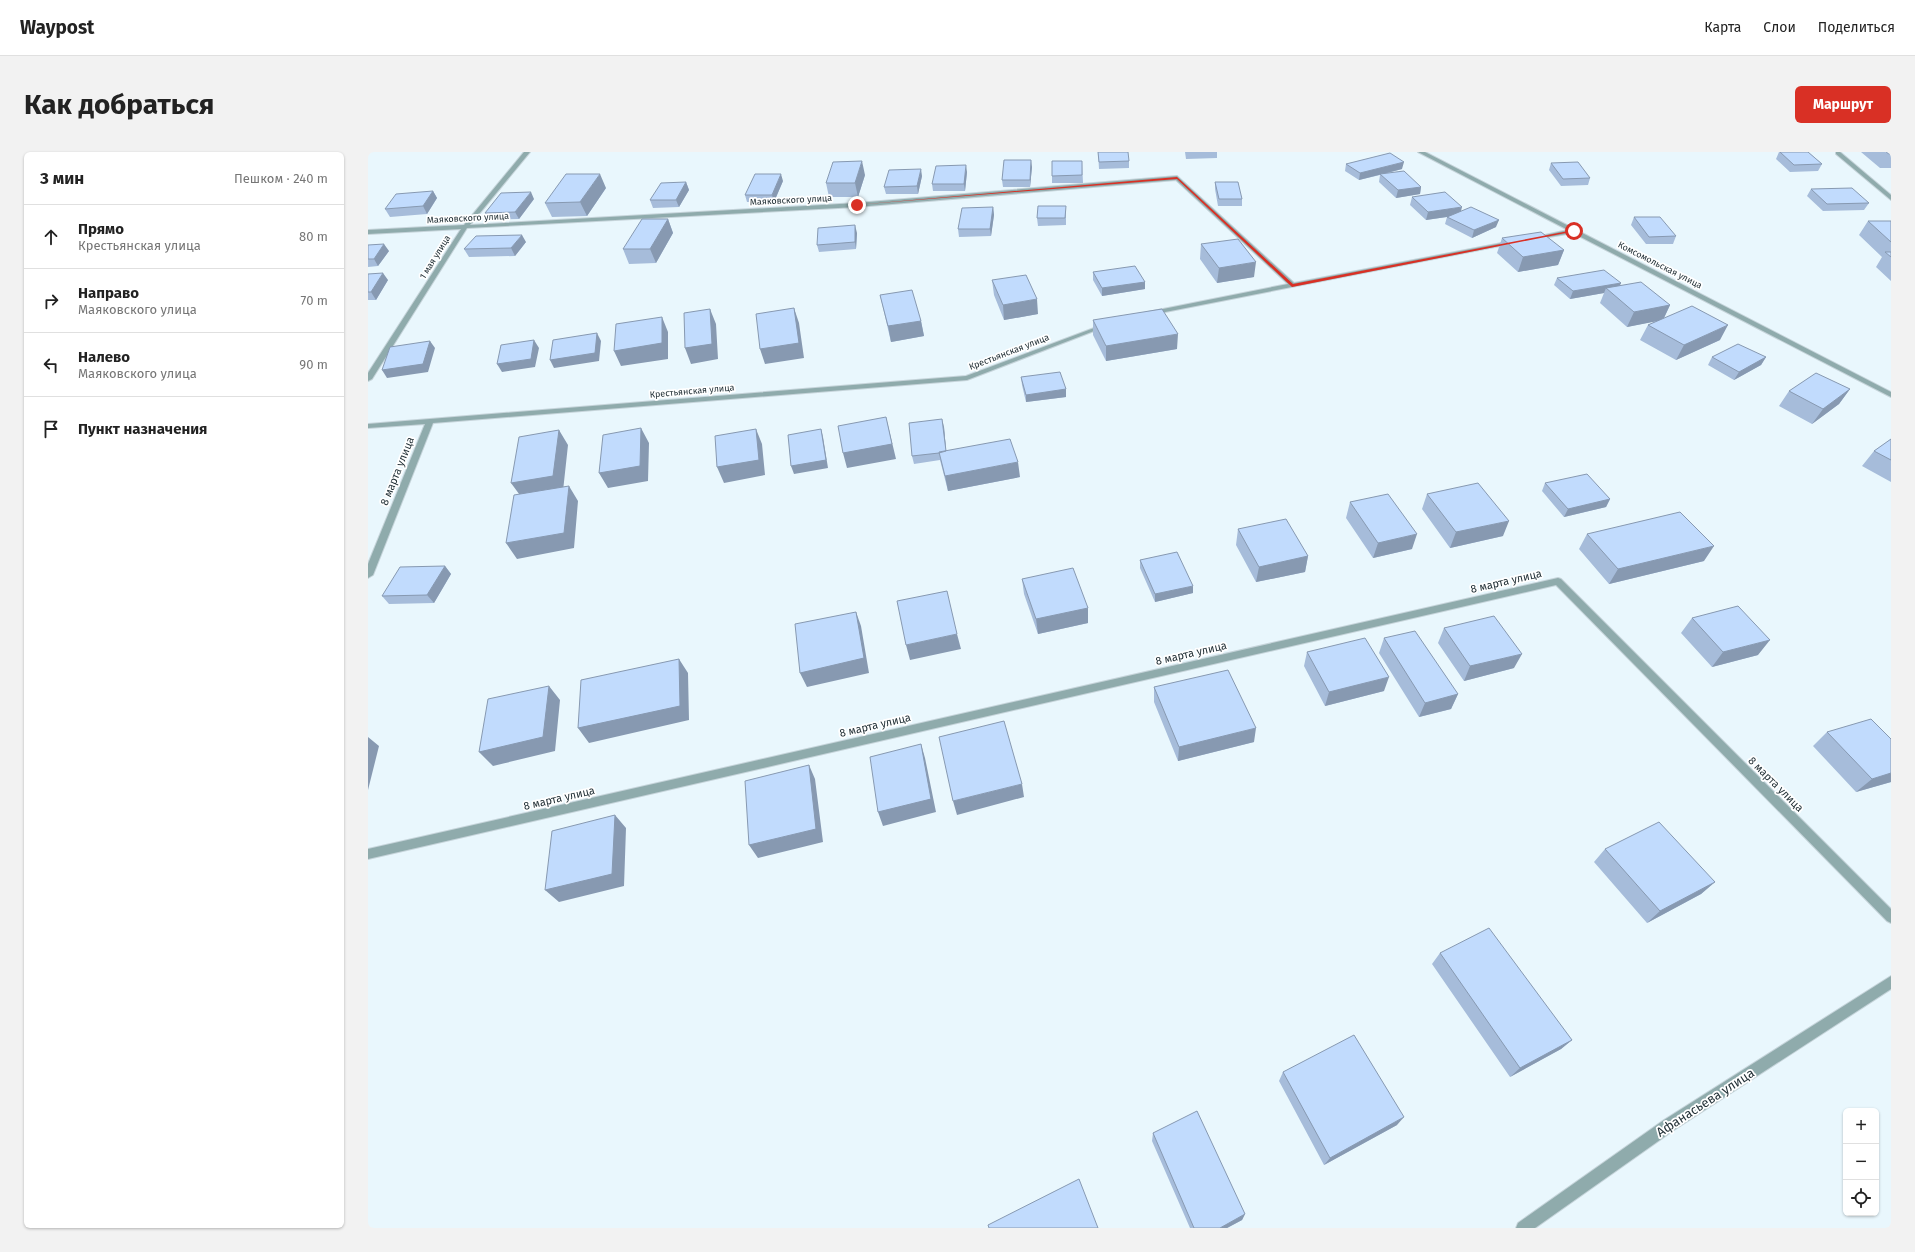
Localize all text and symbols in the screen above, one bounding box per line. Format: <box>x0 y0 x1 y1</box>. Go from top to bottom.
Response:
text: Waypost <box>20 16 94 39</box>
text: Карта <box>1704 19 1741 36</box>
text: Слои <box>1763 19 1796 36</box>
text: Поделиться <box>1818 19 1895 36</box>
button: Маршрут <box>1795 86 1891 123</box>
text: Как добраться <box>24 88 214 121</box>
text: 3 мин <box>40 168 84 189</box>
text: Пешком · 240 m <box>234 171 328 186</box>
street label: Маяковского улица <box>750 193 832 207</box>
route end <box>848 196 866 214</box>
street label: Маяковского улица <box>427 211 509 225</box>
text: Прямо <box>78 220 124 238</box>
route start <box>1565 222 1583 240</box>
icon: ahead <box>40 226 62 248</box>
text: 80 m <box>299 229 328 244</box>
street label: 1 мая улица <box>418 233 452 281</box>
text: Крестьянская улица <box>78 238 201 253</box>
street label: Комсомольская улица <box>1616 239 1704 291</box>
text: Направо <box>78 284 139 302</box>
icon: right <box>40 290 62 312</box>
text: 70 m <box>301 293 328 308</box>
text: Маяковского улица <box>78 302 197 317</box>
street label: Крестьянская улица <box>968 332 1051 372</box>
text: Налево <box>78 348 130 366</box>
icon: left <box>40 354 62 376</box>
text: 90 m <box>299 357 328 372</box>
text: Маяковского улица <box>78 366 197 381</box>
street label: Крестьянская улица <box>649 382 735 400</box>
icon: arrive <box>40 418 62 440</box>
text: Пункт назначения <box>78 420 207 438</box>
street label: 8 марта улица <box>378 435 417 507</box>
street label: 8 марта улица <box>1469 567 1543 596</box>
street label: 8 марта улица <box>1154 639 1228 668</box>
street label: 8 марта улица <box>838 711 912 740</box>
street label: 8 марта улица <box>1745 754 1806 815</box>
street label: 8 марта улица <box>522 784 596 813</box>
street label: Афанасьева улица <box>1653 1065 1757 1140</box>
map controls <box>1843 1108 1879 1216</box>
button: + <box>1843 1108 1879 1144</box>
button: − <box>1843 1144 1879 1180</box>
button: locate <box>1843 1180 1879 1216</box>

